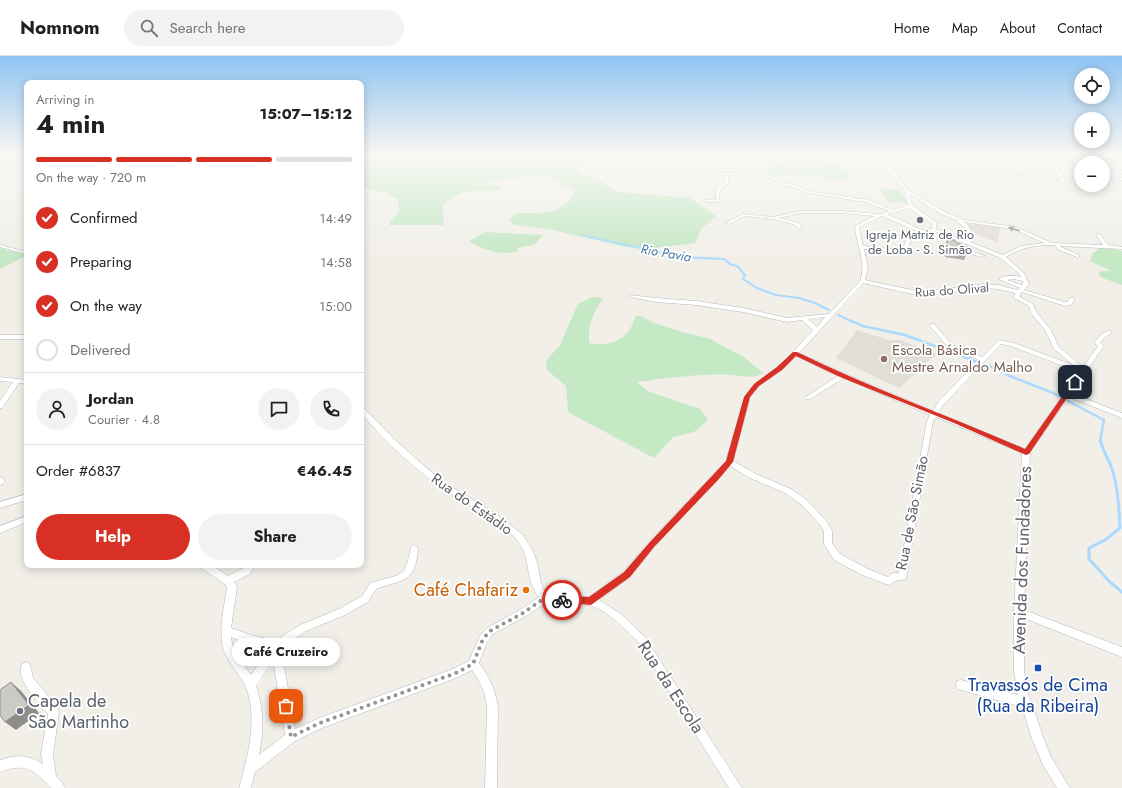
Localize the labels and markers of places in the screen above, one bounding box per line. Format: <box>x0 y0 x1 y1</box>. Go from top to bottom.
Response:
marker: Igreja Matriz de Rio de Loba - S. Simão <box>915 215 925 225</box>
place label: Igreja Matriz de Rio de Loba - S. Simão <box>866 225 974 259</box>
place label: Escola Básica Mestre Arnaldo Malho <box>892 339 1032 378</box>
marker: Escola Básica Mestre Arnaldo Malho <box>879 354 889 364</box>
pin <box>1058 365 1092 399</box>
place label: Café Chafariz <box>414 577 519 603</box>
marker: Café Chafariz <box>521 585 531 595</box>
callout: Café Cruzeiro <box>232 638 340 666</box>
marker: Travassós de Cima (Rua da Ribeira) <box>1033 663 1043 673</box>
place label: Travassós de Cima (Rua da Ribeira) <box>968 672 1108 719</box>
place label: Capela de São Martinho <box>28 688 129 735</box>
pin <box>269 689 303 723</box>
marker: Capela de São Martinho <box>15 706 25 716</box>

